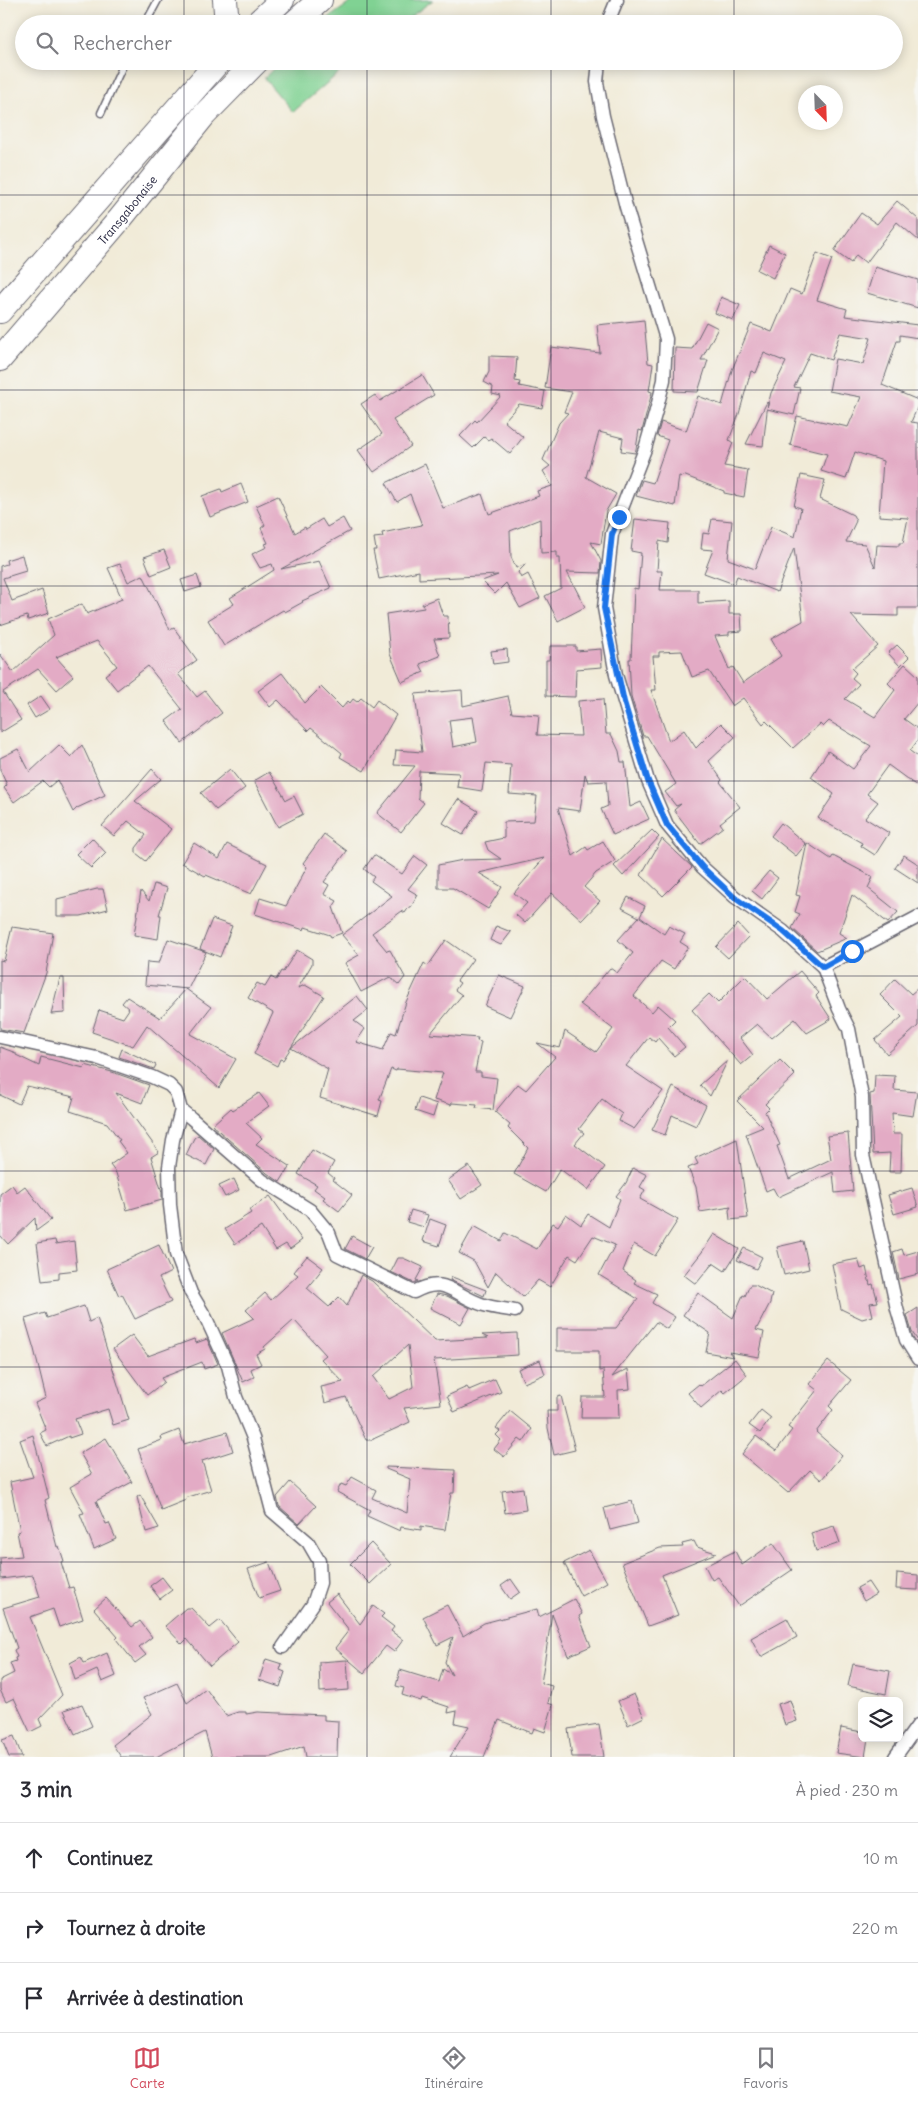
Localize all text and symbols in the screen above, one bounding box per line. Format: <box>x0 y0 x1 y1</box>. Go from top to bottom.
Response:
search box <box>15 15 903 70</box>
icon: search <box>33 29 61 57</box>
text: Rechercher <box>73 31 172 55</box>
north arrow <box>798 85 843 130</box>
street label: Transgabonaise <box>94 172 160 247</box>
route end <box>608 506 631 529</box>
route start <box>841 940 864 963</box>
map controls <box>858 1697 903 1742</box>
button: layers <box>858 1697 903 1742</box>
text: 3 min <box>20 1776 72 1803</box>
text: À pied · 230 m <box>796 1780 898 1800</box>
icon: ahead <box>20 1844 48 1872</box>
text: Continuez <box>67 1846 153 1870</box>
text: 10 m <box>863 1848 898 1868</box>
icon: right <box>20 1914 48 1942</box>
text: Tournez à droite <box>67 1916 206 1940</box>
text: 220 m <box>852 1918 898 1938</box>
icon: arrive <box>20 1984 48 2012</box>
text: Arrivée à destination <box>67 1986 243 2010</box>
tab: Carte <box>130 2044 165 2092</box>
tab: Itinéraire <box>424 2044 483 2092</box>
tab: Favoris <box>743 2044 788 2092</box>

